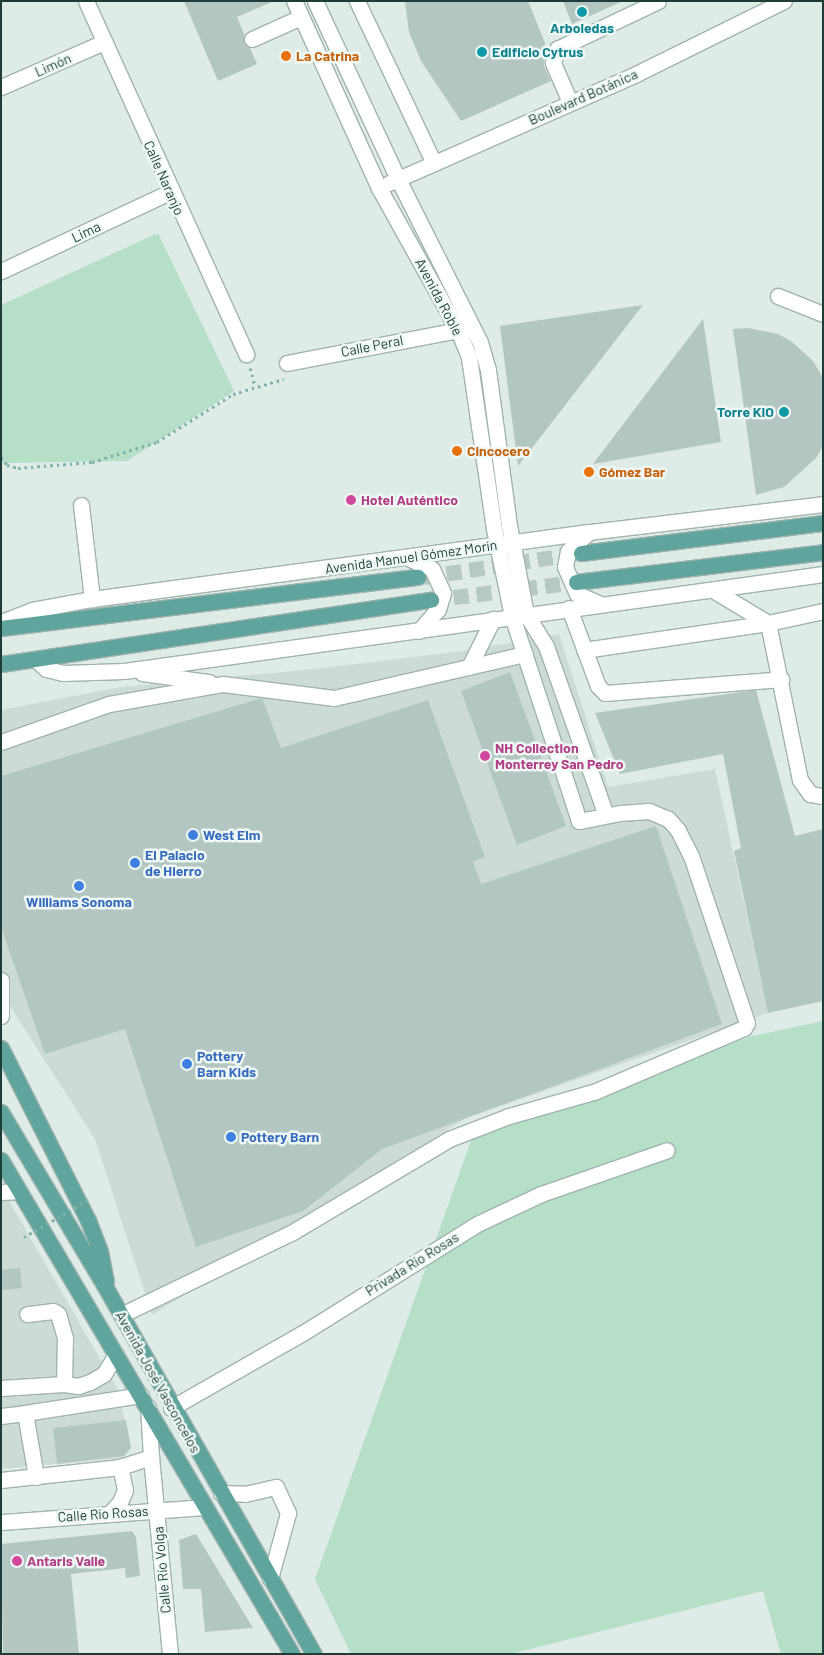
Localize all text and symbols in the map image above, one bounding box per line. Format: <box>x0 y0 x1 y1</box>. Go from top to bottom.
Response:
marker: Arboledas <box>576 6 588 18</box>
place label: Arboledas <box>550 20 614 36</box>
place label: Edificio Cytrus <box>492 44 583 60</box>
marker: Edificio Cytrus <box>476 46 488 58</box>
place label: La Catrina <box>296 48 359 64</box>
street label: Limón <box>32 50 74 80</box>
marker: La Catrina <box>280 50 292 62</box>
street label: Boulevard Botánica <box>526 65 640 129</box>
street label: Calle Naranjo <box>140 138 188 218</box>
street label: Lima <box>69 218 103 246</box>
street label: Avenida Roble <box>412 255 466 339</box>
street label: Calle Peral <box>339 332 405 360</box>
place label: Torre KIO <box>717 404 774 420</box>
marker: Torre KIO <box>778 406 790 418</box>
place label: Cincocero <box>467 443 530 459</box>
marker: Cincocero <box>451 445 463 457</box>
place label: Gómez Bar <box>599 464 665 480</box>
marker: Gómez Bar <box>583 466 595 478</box>
place label: Hotel Auténtico <box>361 492 458 508</box>
marker: Hotel Auténtico <box>345 494 357 506</box>
street label: Avenida Manuel Gómez Morín <box>324 537 498 577</box>
place label: NH Collection Monterrey San Pedro <box>495 740 624 772</box>
marker: NH Collection Monterrey San Pedro <box>479 750 491 762</box>
place label: West Elm <box>203 827 260 843</box>
marker: West Elm <box>187 829 199 841</box>
place label: El Palacio de Hierro <box>145 847 205 880</box>
marker: El Palacio de Hierro <box>129 857 141 869</box>
marker: Williams Sonoma <box>73 880 85 892</box>
place label: Williams Sonoma <box>26 894 132 910</box>
place label: Pottery Barn Kids <box>197 1048 256 1080</box>
marker: Pottery Barn Kids <box>181 1058 193 1070</box>
place label: Pottery Barn <box>241 1129 319 1145</box>
marker: Pottery Barn <box>225 1131 237 1143</box>
street label: Privada Río Rosas <box>362 1229 462 1299</box>
street label: Avenida José Vasconcelos <box>112 1308 204 1456</box>
street label: Calle Río Rosas <box>57 1502 149 1526</box>
street label: Calle Río Volga <box>150 1526 174 1614</box>
place label: Antaris Valle <box>27 1553 105 1569</box>
marker: Antaris Valle <box>11 1555 23 1567</box>

